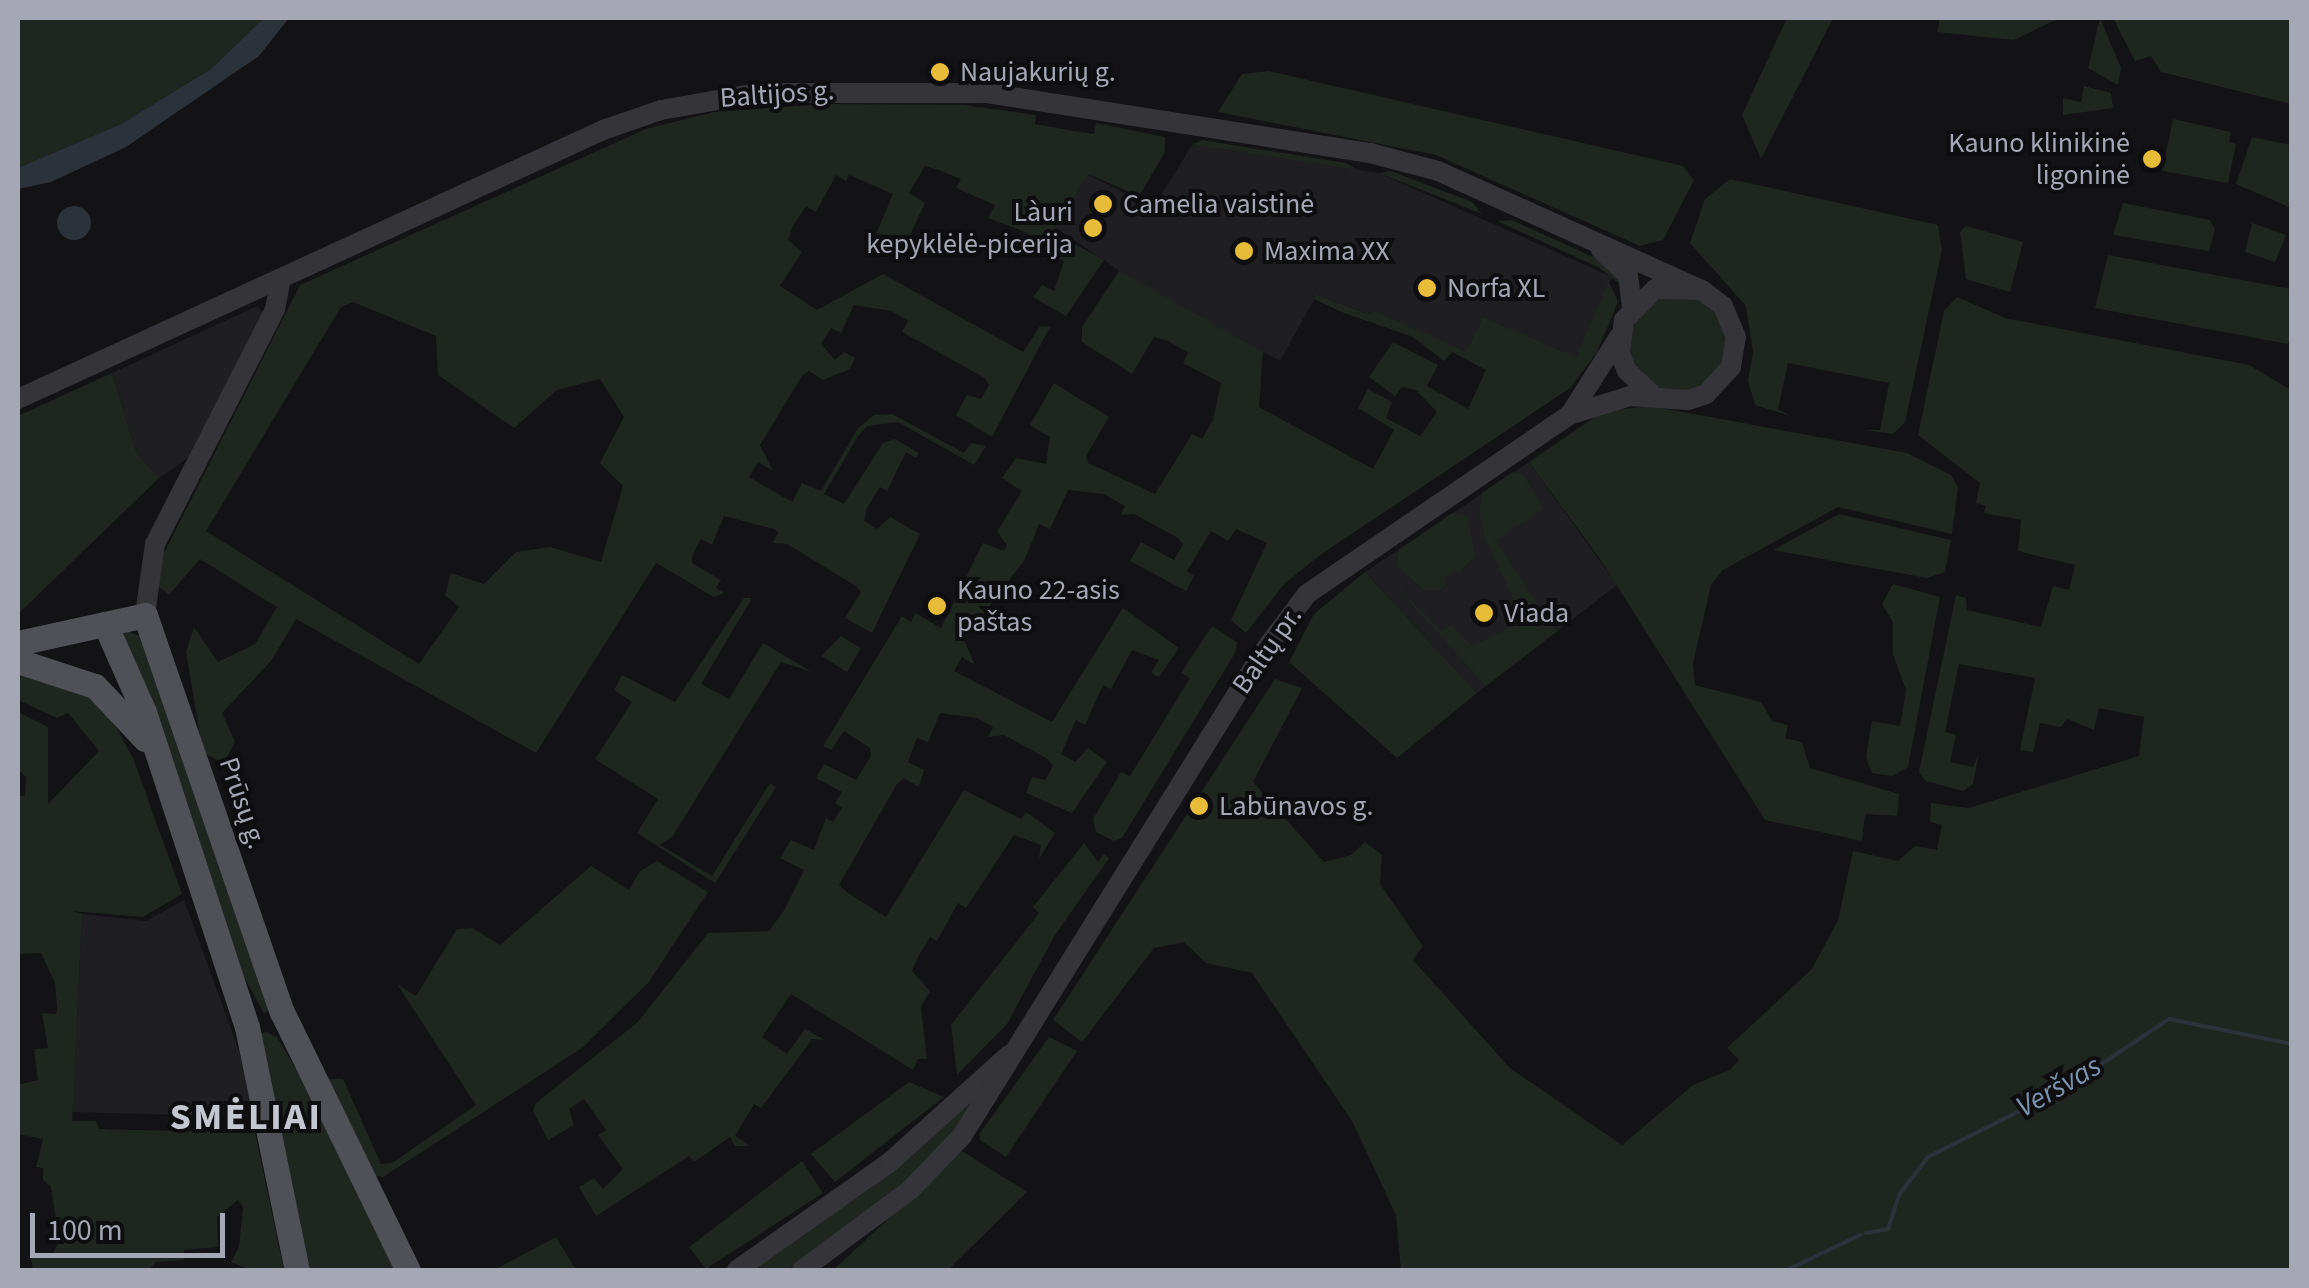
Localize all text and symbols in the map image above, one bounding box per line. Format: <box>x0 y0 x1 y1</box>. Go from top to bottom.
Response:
place label: Naujakurių g. <box>960 55 1116 89</box>
marker: Naujakurių g. <box>929 61 951 83</box>
street label: Baltijos g. <box>719 73 835 115</box>
place label: Kauno klinikinė ligoninė <box>1948 126 2130 192</box>
marker: Kauno klinikinė ligoninė <box>2139 146 2165 172</box>
place label: Camelia vaistinė <box>1123 187 1314 221</box>
marker: Camelia vaistinė <box>1092 193 1114 215</box>
place label: Làuri kepyklėlė-picerija <box>866 195 1073 261</box>
marker: Làuri kepyklėlė-picerija <box>1082 217 1104 239</box>
place label: Maxima XX <box>1264 234 1389 268</box>
marker: Maxima XX <box>1233 240 1255 262</box>
place label: Norfa XL <box>1447 271 1545 305</box>
marker: Norfa XL <box>1416 277 1438 299</box>
place label: Kauno 22-asis paštas <box>957 573 1120 639</box>
marker: Kauno 22-asis paštas <box>926 595 948 617</box>
place label: Viada <box>1504 596 1569 630</box>
street label: Baltų pr. <box>1225 600 1309 700</box>
marker: Viada <box>1473 602 1495 624</box>
street label: Prūsų g. <box>212 753 274 853</box>
place label: Labūnavos g. <box>1219 789 1373 823</box>
marker: Labūnavos g. <box>1188 795 1210 817</box>
water label: Veršvas <box>2010 1048 2108 1126</box>
district label: SMĖLIAI <box>170 1095 322 1141</box>
scale bar <box>35 1193 230 1255</box>
text: 100 m <box>47 1209 123 1252</box>

